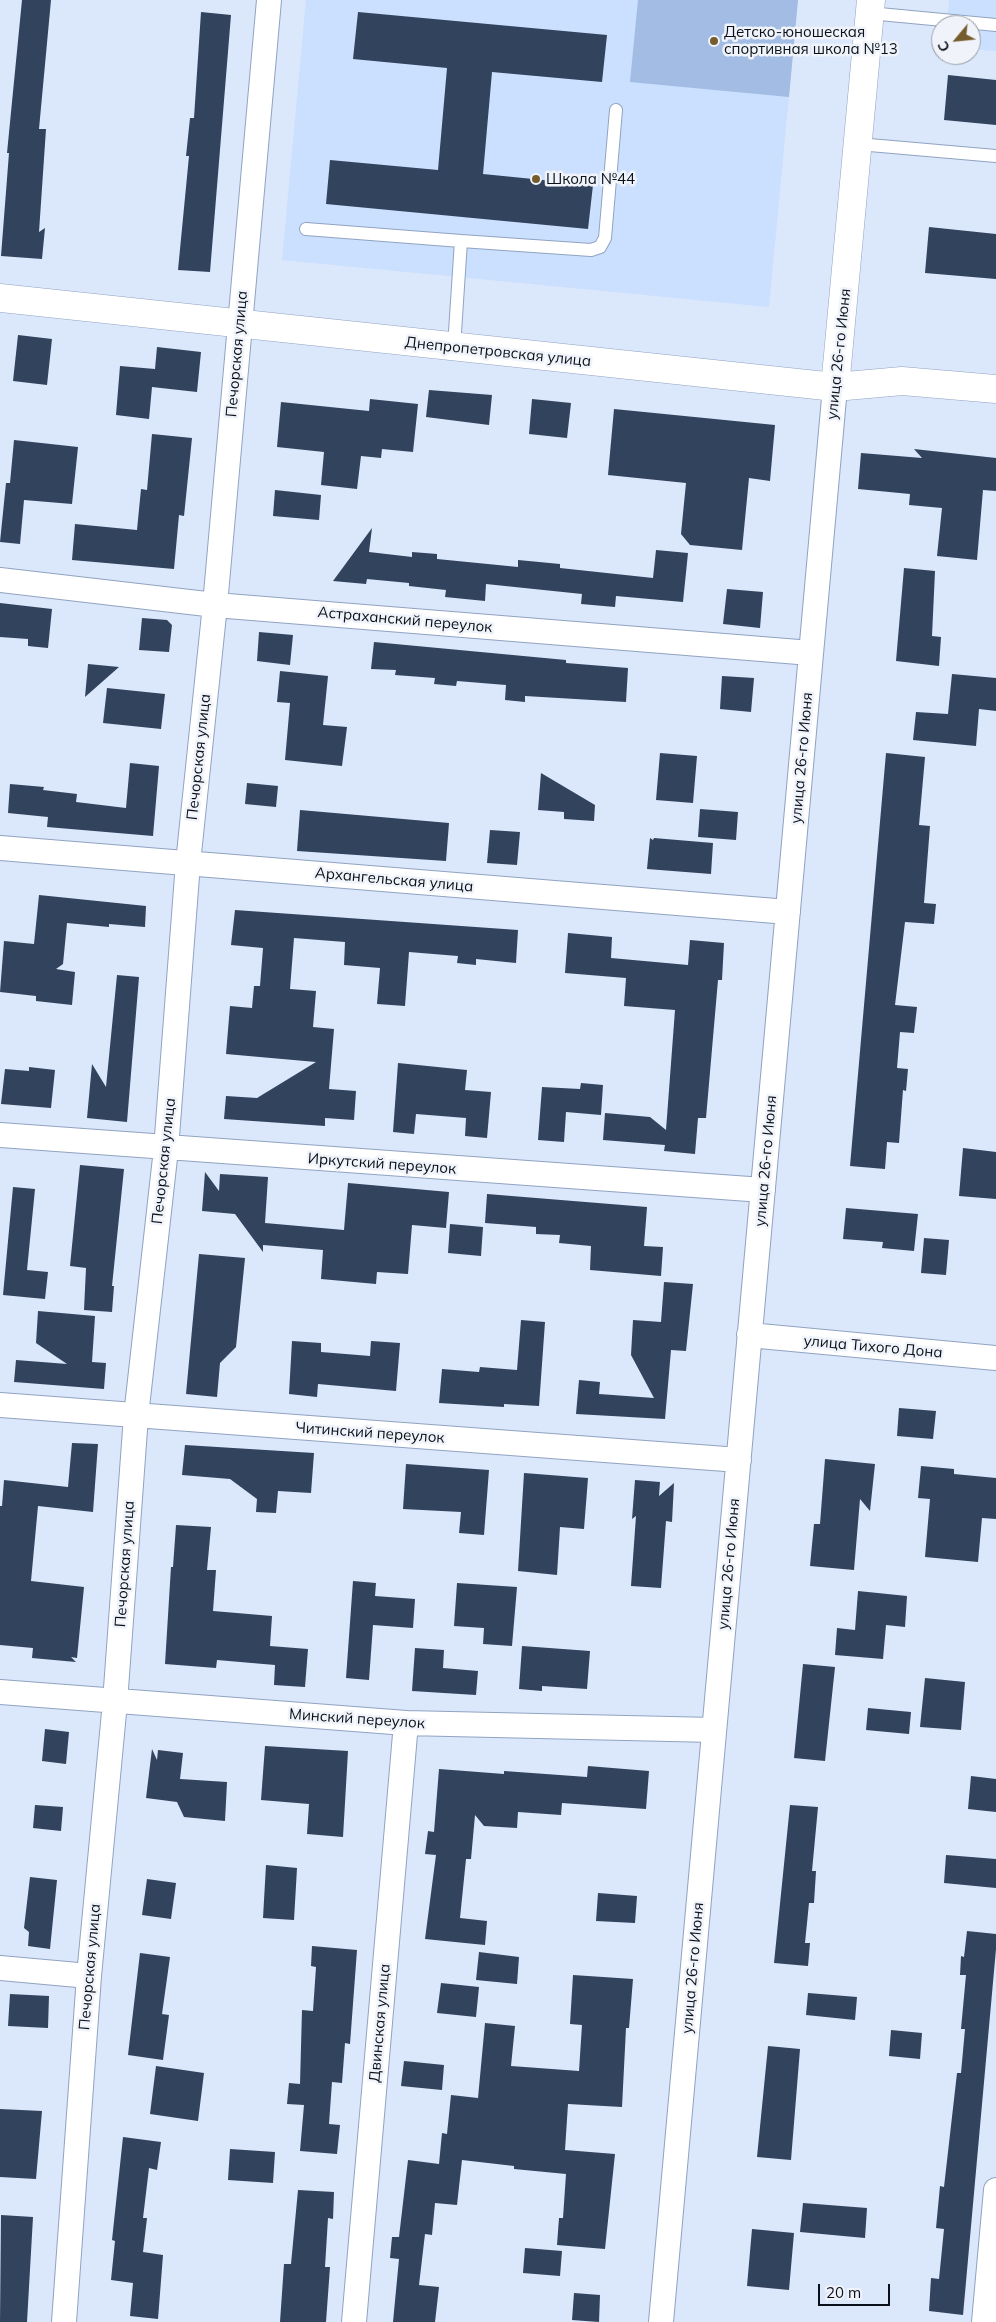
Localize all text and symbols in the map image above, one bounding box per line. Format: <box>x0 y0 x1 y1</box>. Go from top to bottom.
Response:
north arrow <box>931 15 981 65</box>
place label: Детско-юношеская спортивная школа №13 <box>724 23 898 58</box>
marker: Детско-юношеская спортивная школа №13 <box>708 35 720 47</box>
text: С <box>933 38 954 55</box>
place label: Школа №44 <box>546 170 635 188</box>
marker: Школа №44 <box>530 173 542 185</box>
street label: улица 26-го Июня <box>823 288 855 420</box>
street label: Печорская улица <box>223 290 251 418</box>
street label: Днепропетровская улица <box>404 333 592 371</box>
street label: Астраханский переулок <box>317 603 493 637</box>
street label: улица 26-го Июня <box>787 692 817 824</box>
street label: Печорская улица <box>183 693 215 821</box>
street label: Архангельская улица <box>314 864 474 896</box>
street label: улица 26-го Июня <box>751 1095 781 1227</box>
street label: Печорская улица <box>148 1097 180 1225</box>
street label: Иркутский переулок <box>307 1150 457 1178</box>
street label: улица Тихого Дона <box>803 1332 943 1362</box>
street label: Читинский переулок <box>295 1419 445 1447</box>
street label: улица 26-го Июня <box>714 1498 744 1630</box>
street label: Печорская улица <box>112 1500 138 1628</box>
street label: Минский переулок <box>289 1705 425 1733</box>
street label: улица 26-го Июня <box>678 1902 708 2034</box>
street label: Печорская улица <box>76 1903 104 2031</box>
street label: Двинская улица <box>366 1963 394 2083</box>
scale bar <box>821 2274 894 2306</box>
text: 20 m <box>826 2283 861 2302</box>

